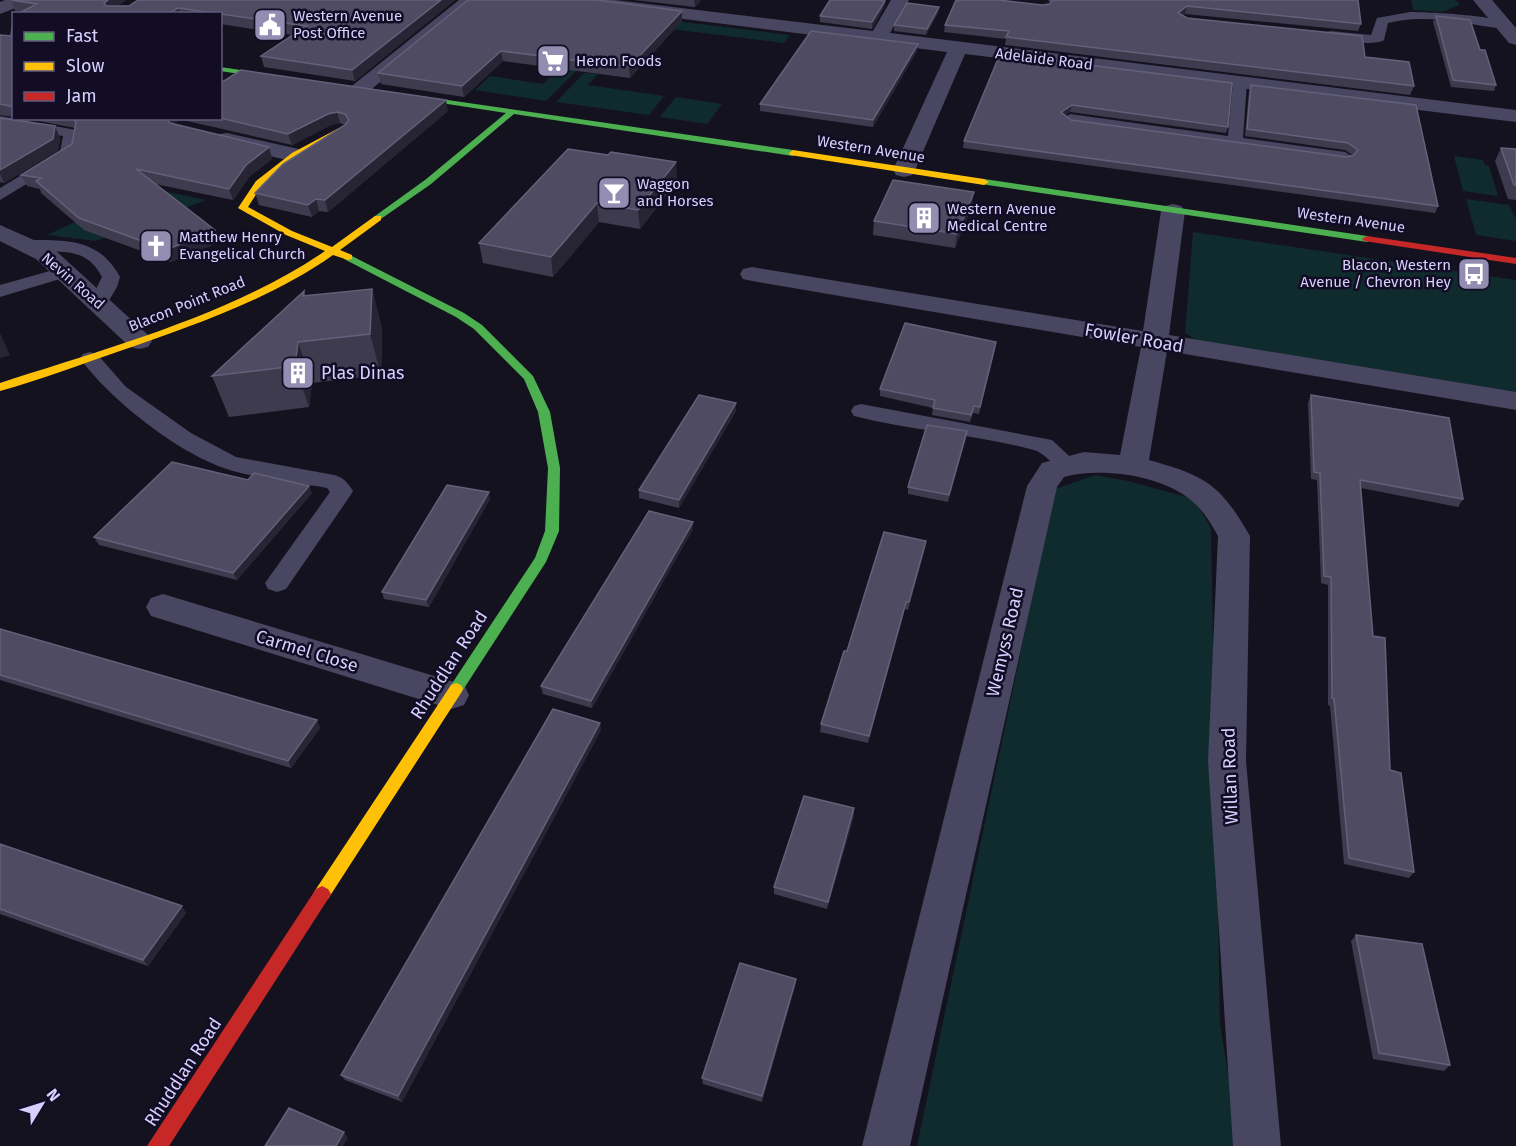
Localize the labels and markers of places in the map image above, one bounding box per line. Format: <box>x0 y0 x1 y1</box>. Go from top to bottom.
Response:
public building icon: Western Avenue Post Office <box>252 7 288 43</box>
place label: Western Avenue Post Office <box>293 7 402 42</box>
supermarket icon: Heron Foods <box>535 43 571 79</box>
place label: Heron Foods <box>576 52 662 70</box>
bar icon: Waggon and Horses <box>596 175 632 211</box>
place label: Waggon and Horses <box>637 175 714 210</box>
building icon: Western Avenue Medical Centre <box>906 200 942 236</box>
place label: Western Avenue Medical Centre <box>947 200 1056 235</box>
church icon: Matthew Henry Evangelical Church <box>138 228 174 264</box>
place label: Matthew Henry Evangelical Church <box>179 228 306 263</box>
place label: Blacon, Western Avenue / Chevron Hey <box>1300 256 1452 291</box>
bus stop icon: Blacon, Western Avenue / Chevron Hey <box>1456 256 1492 292</box>
building icon: Plas Dinas <box>280 355 316 391</box>
place label: Plas Dinas <box>321 362 404 384</box>

